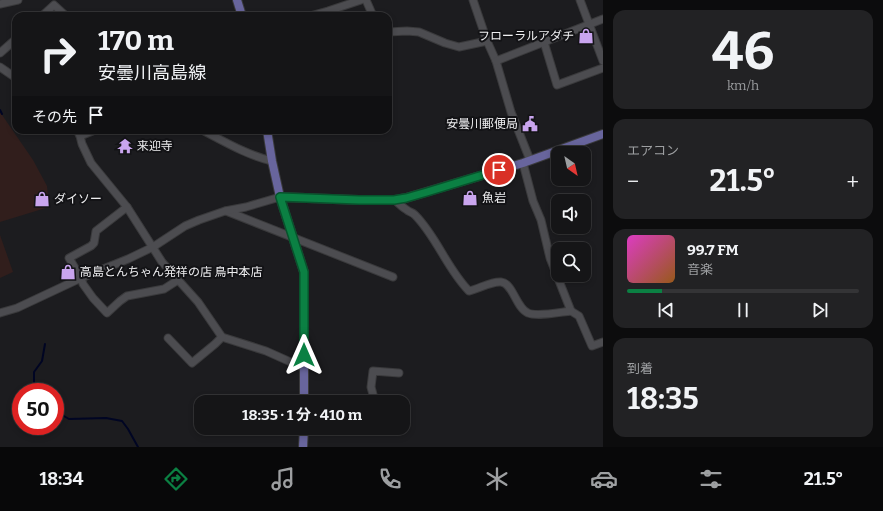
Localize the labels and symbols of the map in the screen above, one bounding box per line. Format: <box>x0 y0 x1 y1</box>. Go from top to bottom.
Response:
shop icon: フローラルアダチ <box>577 27 595 45</box>
place label: フローラルアダチ <box>478 29 574 43</box>
public building icon: 安曇川郵便局 <box>521 115 539 133</box>
place label: 安曇川郵便局 <box>446 117 518 131</box>
temple icon: 来迎寺 <box>116 137 134 155</box>
place label: 来迎寺 <box>137 139 173 153</box>
north arrow <box>551 146 591 186</box>
pin <box>482 153 516 187</box>
shop icon: 魚岩 <box>461 189 479 207</box>
shop icon: ダイソー <box>33 190 51 208</box>
place label: 魚岩 <box>482 191 506 205</box>
place label: ダイソー <box>54 192 102 206</box>
shop icon: 高島とんちゃん発祥の店 鳥中本店 <box>59 263 77 281</box>
place label: 高島とんちゃん発祥の店 鳥中本店 <box>80 265 262 279</box>
position arrow <box>283 334 325 376</box>
speed limit sign: 50 <box>12 383 64 435</box>

